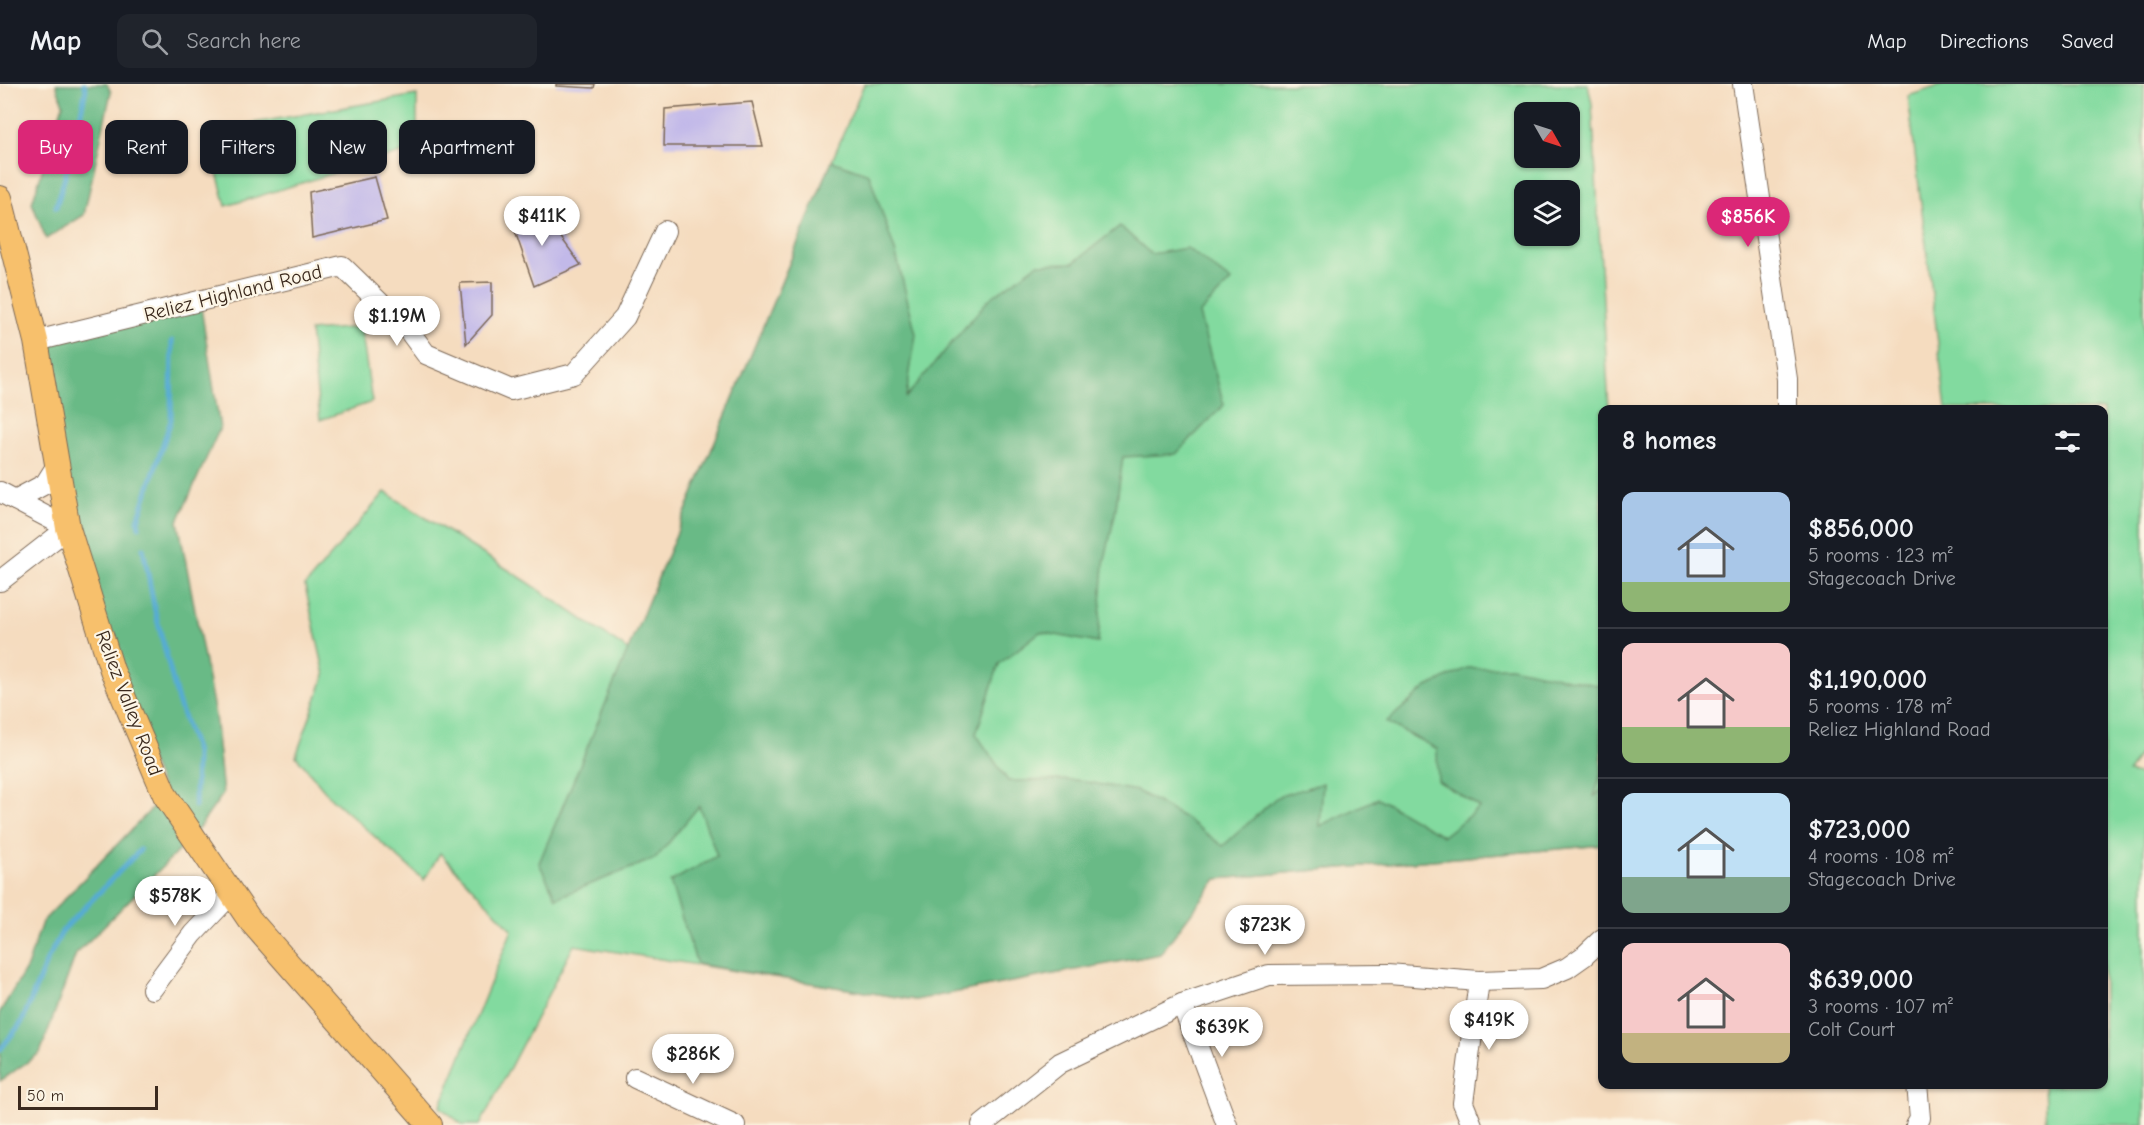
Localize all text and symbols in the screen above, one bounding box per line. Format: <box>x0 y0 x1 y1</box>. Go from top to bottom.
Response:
search box <box>117 14 537 68</box>
text: Map <box>30 25 81 57</box>
icon: search <box>138 25 171 58</box>
text: Search here <box>186 28 301 54</box>
text: Map <box>1867 29 1907 53</box>
text: Directions <box>1940 29 2029 53</box>
text: Saved <box>2062 29 2114 53</box>
north arrow <box>1514 102 1580 168</box>
map controls <box>1514 102 1580 246</box>
chip: Buy <box>18 120 93 174</box>
chip: Rent <box>105 120 188 174</box>
chip: Filters <box>200 120 296 174</box>
chip: New <box>308 120 387 174</box>
chip: Apartment <box>399 120 535 174</box>
button: layers <box>1514 180 1580 246</box>
pin: $411K <box>500 196 584 247</box>
pin: $856K <box>1706 197 1790 248</box>
text: $411K <box>518 204 566 227</box>
text: $856K <box>1721 205 1775 228</box>
street label: Reliez Highland Road <box>142 260 324 326</box>
pin: $1.19M <box>348 296 446 347</box>
text: $1.19M <box>368 304 426 327</box>
icon: filters <box>2051 425 2084 458</box>
text: 8 homes <box>1622 426 1716 456</box>
text: $856,000 <box>1808 514 1914 544</box>
icon: home <box>1670 516 1742 588</box>
text: 5 rooms · 123 m² <box>1808 544 1953 567</box>
text: Stagecoach Drive <box>1808 567 1956 590</box>
street label: Reliez Valley Road <box>91 627 167 779</box>
text: $1,190,000 <box>1808 665 1927 695</box>
icon: home <box>1670 667 1742 739</box>
text: 5 rooms · 178 m² <box>1808 695 1952 718</box>
text: Reliez Highland Road <box>1808 718 1991 741</box>
text: $723,000 <box>1808 815 1911 845</box>
icon: home <box>1670 817 1742 889</box>
text: 4 rooms · 108 m² <box>1808 845 1953 868</box>
text: Stagecoach Drive <box>1808 868 1956 891</box>
pin: $578K <box>133 876 217 927</box>
text: $578K <box>149 884 201 907</box>
pin: $723K <box>1223 905 1307 956</box>
text: $723K <box>1239 913 1291 936</box>
text: $639,000 <box>1808 965 1913 995</box>
icon: home <box>1670 967 1742 1039</box>
text: 3 rooms · 107 m² <box>1808 995 1953 1018</box>
pin: $419K <box>1447 1000 1531 1051</box>
pin: $639K <box>1180 1007 1264 1058</box>
text: $419K <box>1464 1008 1515 1031</box>
text: $639K <box>1195 1015 1249 1038</box>
text: Colt Court <box>1808 1018 1894 1041</box>
pin: $286K <box>651 1034 735 1085</box>
text: $286K <box>666 1042 720 1065</box>
scale bar <box>18 1083 158 1110</box>
text: 50 m <box>27 1087 64 1105</box>

